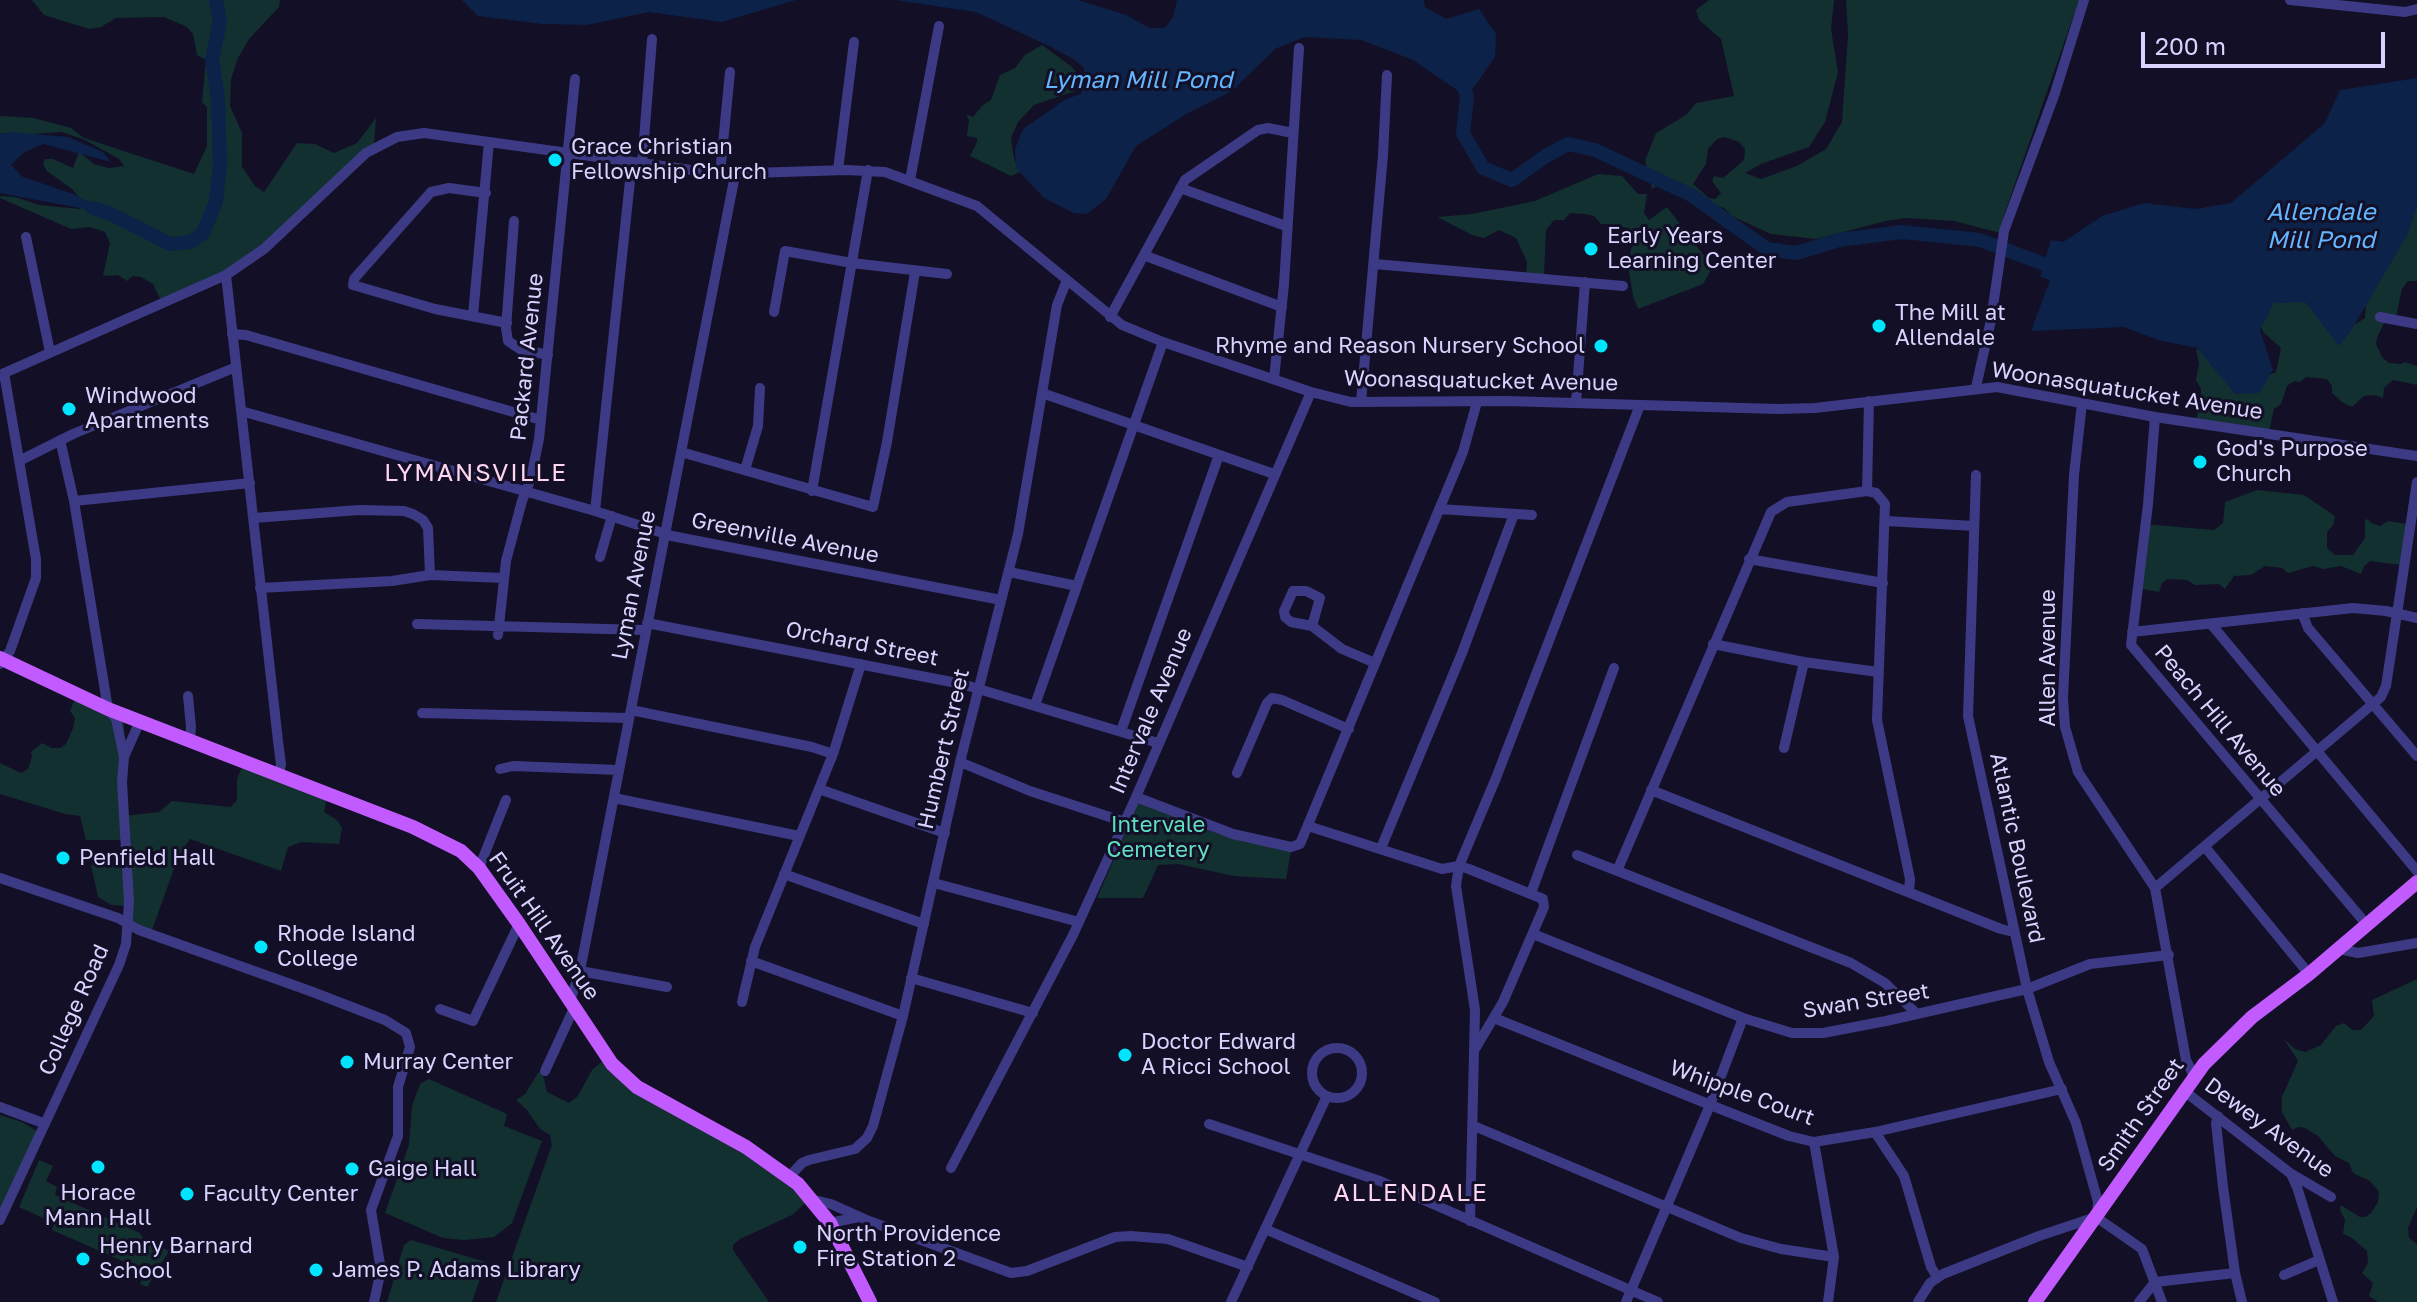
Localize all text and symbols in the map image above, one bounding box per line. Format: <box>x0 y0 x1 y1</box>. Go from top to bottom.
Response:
scale bar <box>2145 16 2389 66</box>
text: 200 m <box>2155 31 2226 60</box>
water label: Lyman Mill Pond <box>1044 66 1232 94</box>
place label: Grace Christian Fellowship Church <box>571 134 767 186</box>
marker: Grace Christian Fellowship Church <box>546 151 564 169</box>
water label: Allendale Mill Pond <box>2266 198 2376 254</box>
place label: Early Years Learning Center <box>1607 223 1776 274</box>
marker: Early Years Learning Center <box>1582 240 1600 258</box>
street label: Packard Avenue <box>505 272 549 442</box>
place label: The Mill at Allendale <box>1895 300 2006 352</box>
marker: The Mill at Allendale <box>1870 317 1888 335</box>
place label: Rhyme and Reason Nursery School <box>1215 333 1585 359</box>
marker: Rhyme and Reason Nursery School <box>1592 337 1610 355</box>
street label: Woonasquatucket Avenue <box>1990 357 2264 425</box>
street label: Woonasquatucket Avenue <box>1344 365 1618 397</box>
place label: Windwood Apartments <box>85 383 210 434</box>
marker: Windwood Apartments <box>60 400 78 418</box>
place label: God's Purpose Church <box>2216 436 2368 488</box>
marker: God's Purpose Church <box>2191 453 2209 471</box>
district label: LYMANSVILLE <box>384 459 568 487</box>
street label: Greenville Avenue <box>689 507 881 569</box>
street label: Lyman Avenue <box>607 508 661 662</box>
street label: Allen Avenue <box>2035 589 2061 727</box>
street label: Orchard Street <box>783 616 941 672</box>
street label: Intervale Avenue <box>1104 624 1198 798</box>
street label: Peach Hill Avenue <box>2149 640 2291 802</box>
street label: Humbert Street <box>913 666 975 832</box>
street label: Atlantic Boulevard <box>1984 750 2050 946</box>
park label: Intervale Cemetery <box>1106 812 1210 864</box>
place label: Penfield Hall <box>79 845 215 871</box>
street label: Fruit Hill Avenue <box>483 847 605 1005</box>
marker: Penfield Hall <box>54 849 72 867</box>
place label: Rhode Island College <box>277 921 416 972</box>
marker: Rhode Island College <box>252 938 270 956</box>
street label: College Road <box>33 940 115 1080</box>
street label: Swan Street <box>1801 978 1931 1024</box>
place label: Doctor Edward A Ricci School <box>1141 1029 1296 1080</box>
marker: Doctor Edward A Ricci School <box>1116 1046 1134 1064</box>
place label: Murray Center <box>363 1049 513 1075</box>
marker: Murray Center <box>338 1053 356 1071</box>
street label: Smith Street <box>2092 1053 2190 1177</box>
street label: Whipple Court <box>1666 1055 1818 1131</box>
street label: Dewey Avenue <box>2199 1072 2339 1184</box>
place label: Gaige Hall <box>368 1156 477 1182</box>
marker: Horace Mann Hall <box>89 1158 107 1176</box>
marker: Gaige Hall <box>343 1160 361 1178</box>
district label: ALLENDALE <box>1333 1179 1489 1207</box>
place label: Horace Mann Hall <box>44 1180 152 1232</box>
place label: Faculty Center <box>203 1181 358 1207</box>
marker: Faculty Center <box>178 1185 196 1203</box>
place label: North Providence Fire Station 2 <box>816 1221 1001 1272</box>
place label: Henry Barnard School <box>99 1233 253 1284</box>
marker: North Providence Fire Station 2 <box>791 1238 809 1256</box>
marker: Henry Barnard School <box>74 1250 92 1268</box>
place label: James P. Adams Library <box>332 1257 581 1283</box>
marker: James P. Adams Library <box>307 1261 325 1279</box>

